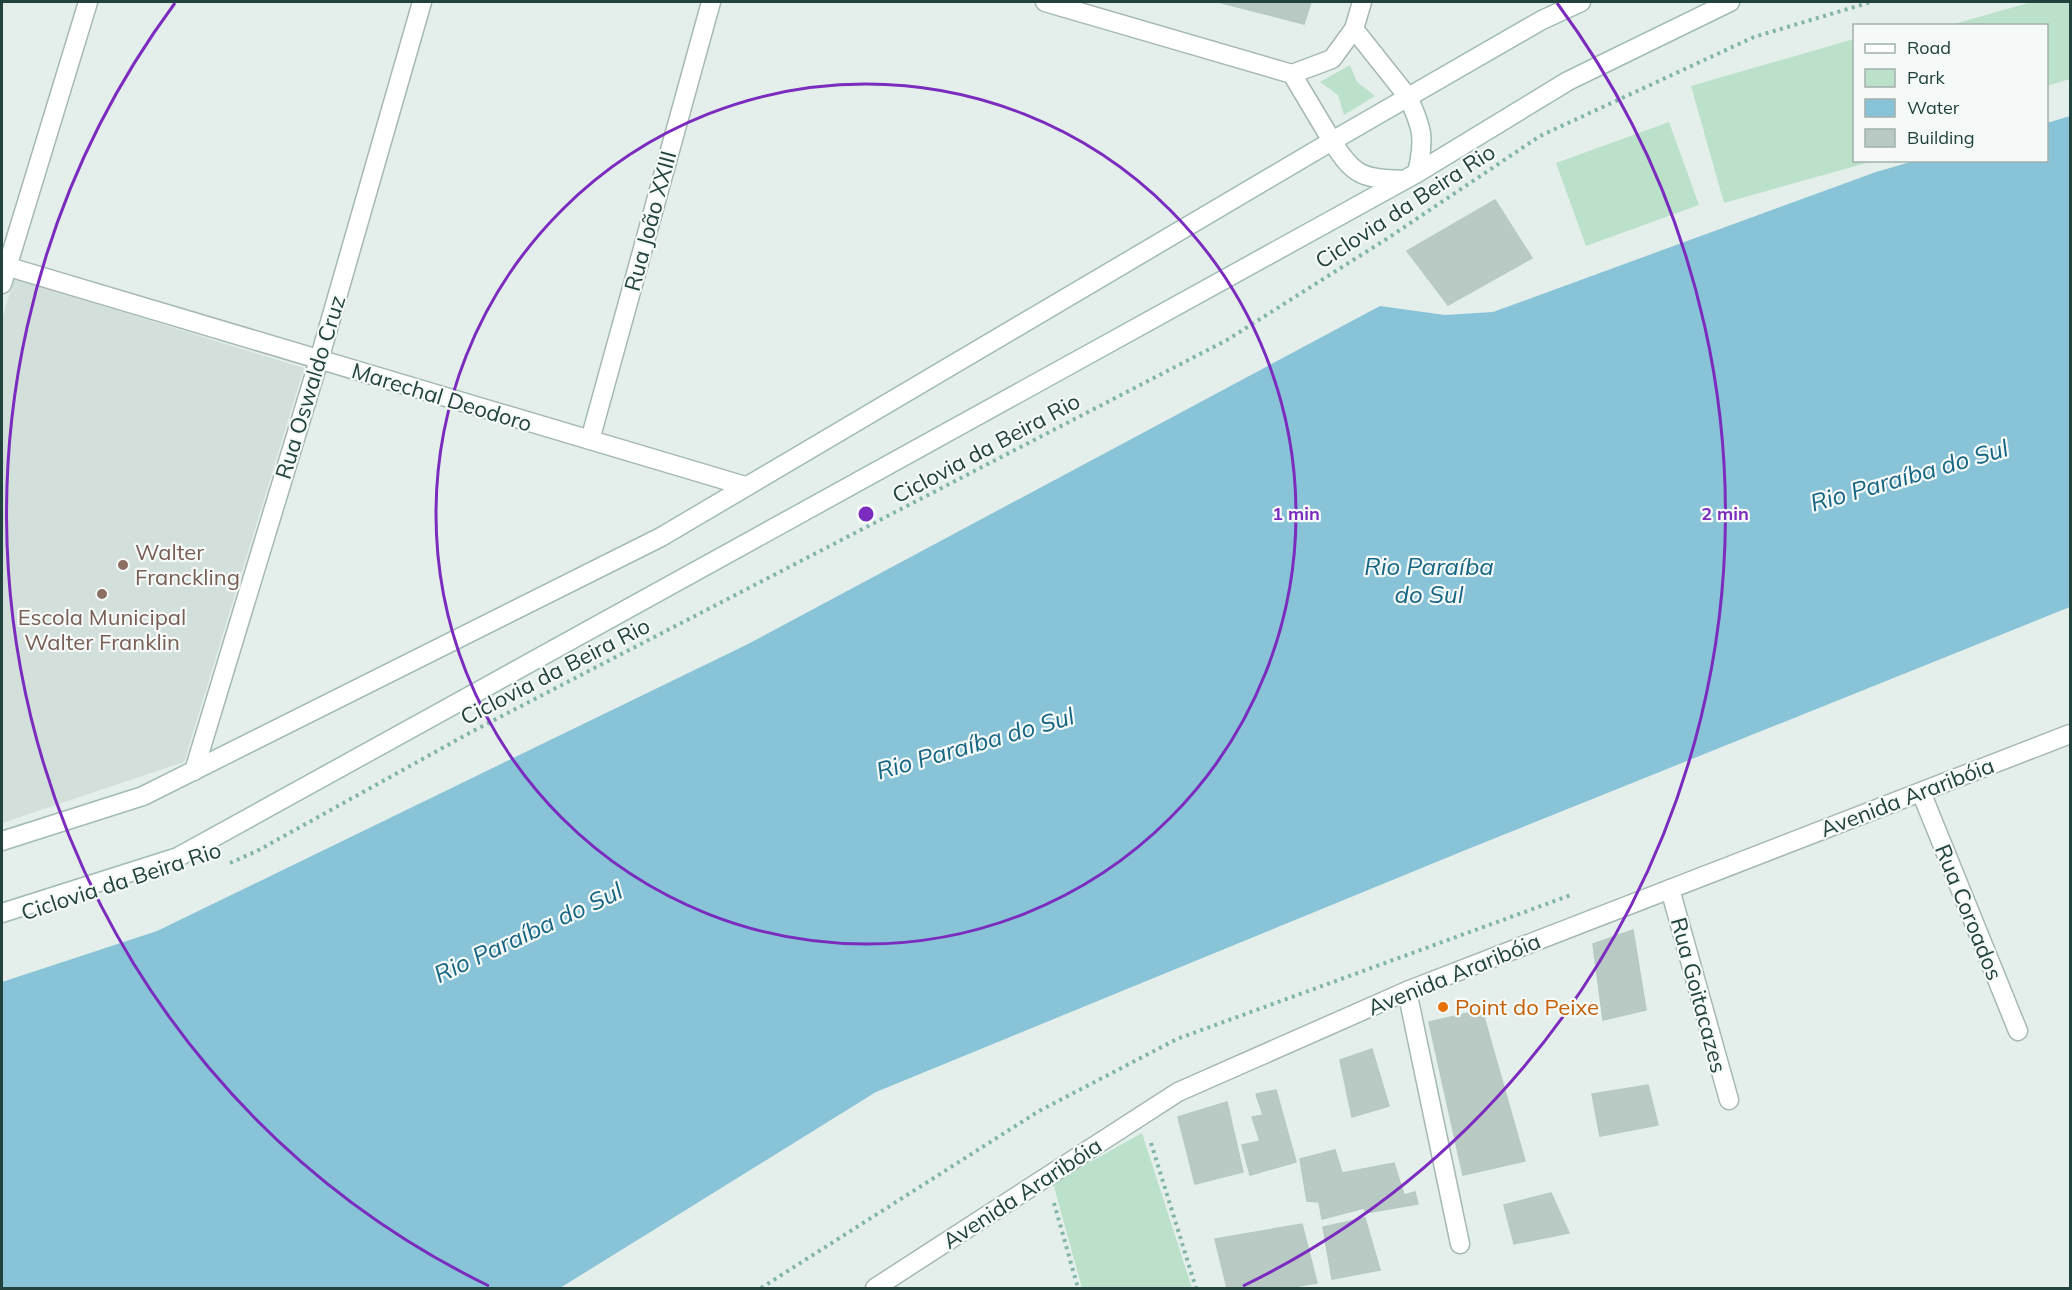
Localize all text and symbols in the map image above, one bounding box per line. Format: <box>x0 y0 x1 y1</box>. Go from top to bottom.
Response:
legend <box>1853 24 2048 162</box>
text: Road <box>1907 36 1951 59</box>
text: Park <box>1907 66 1946 89</box>
text: Water <box>1907 96 1960 119</box>
text: Building <box>1907 126 1975 149</box>
street label: Ciclovia da Beira Rio <box>1310 137 1500 275</box>
street label: Rua João XXIII <box>618 148 682 294</box>
street label: Rua Oswaldo Cruz <box>269 292 351 482</box>
street label: Marechal Deodoro <box>348 356 536 438</box>
street label: Ciclovia da Beira Rio <box>887 387 1085 509</box>
water label: Rio Paraíba do Sul <box>1807 432 2012 518</box>
text: 1 min <box>1272 502 1320 525</box>
text: 2 min <box>1701 502 1749 525</box>
centre of rings <box>856 504 876 524</box>
place label: Walter Franckling <box>135 538 240 591</box>
water label: Rio Paraíba do Sul <box>1364 551 1494 609</box>
marker: Walter Franckling <box>116 558 130 572</box>
marker: Escola Municipal Walter Franklin <box>95 587 109 601</box>
place label: Escola Municipal Walter Franklin <box>18 603 186 656</box>
street label: Ciclovia da Beira Rio <box>456 611 654 731</box>
water label: Rio Paraíba do Sul <box>873 700 1078 786</box>
street label: Avenida Araribóia <box>1816 751 1998 843</box>
street label: Ciclovia da Beira Rio <box>17 835 225 927</box>
street label: Rua Coroados <box>1929 840 2009 984</box>
water label: Rio Paraíba do Sul <box>429 875 627 989</box>
street label: Rua Goitacazes <box>1665 914 1733 1076</box>
street label: Avenida Araribóia <box>1363 927 1545 1021</box>
place label: Point do Peixe <box>1455 993 1599 1021</box>
marker: Point do Peixe <box>1436 1000 1450 1014</box>
street label: Avenida Araribóia <box>937 1131 1107 1255</box>

